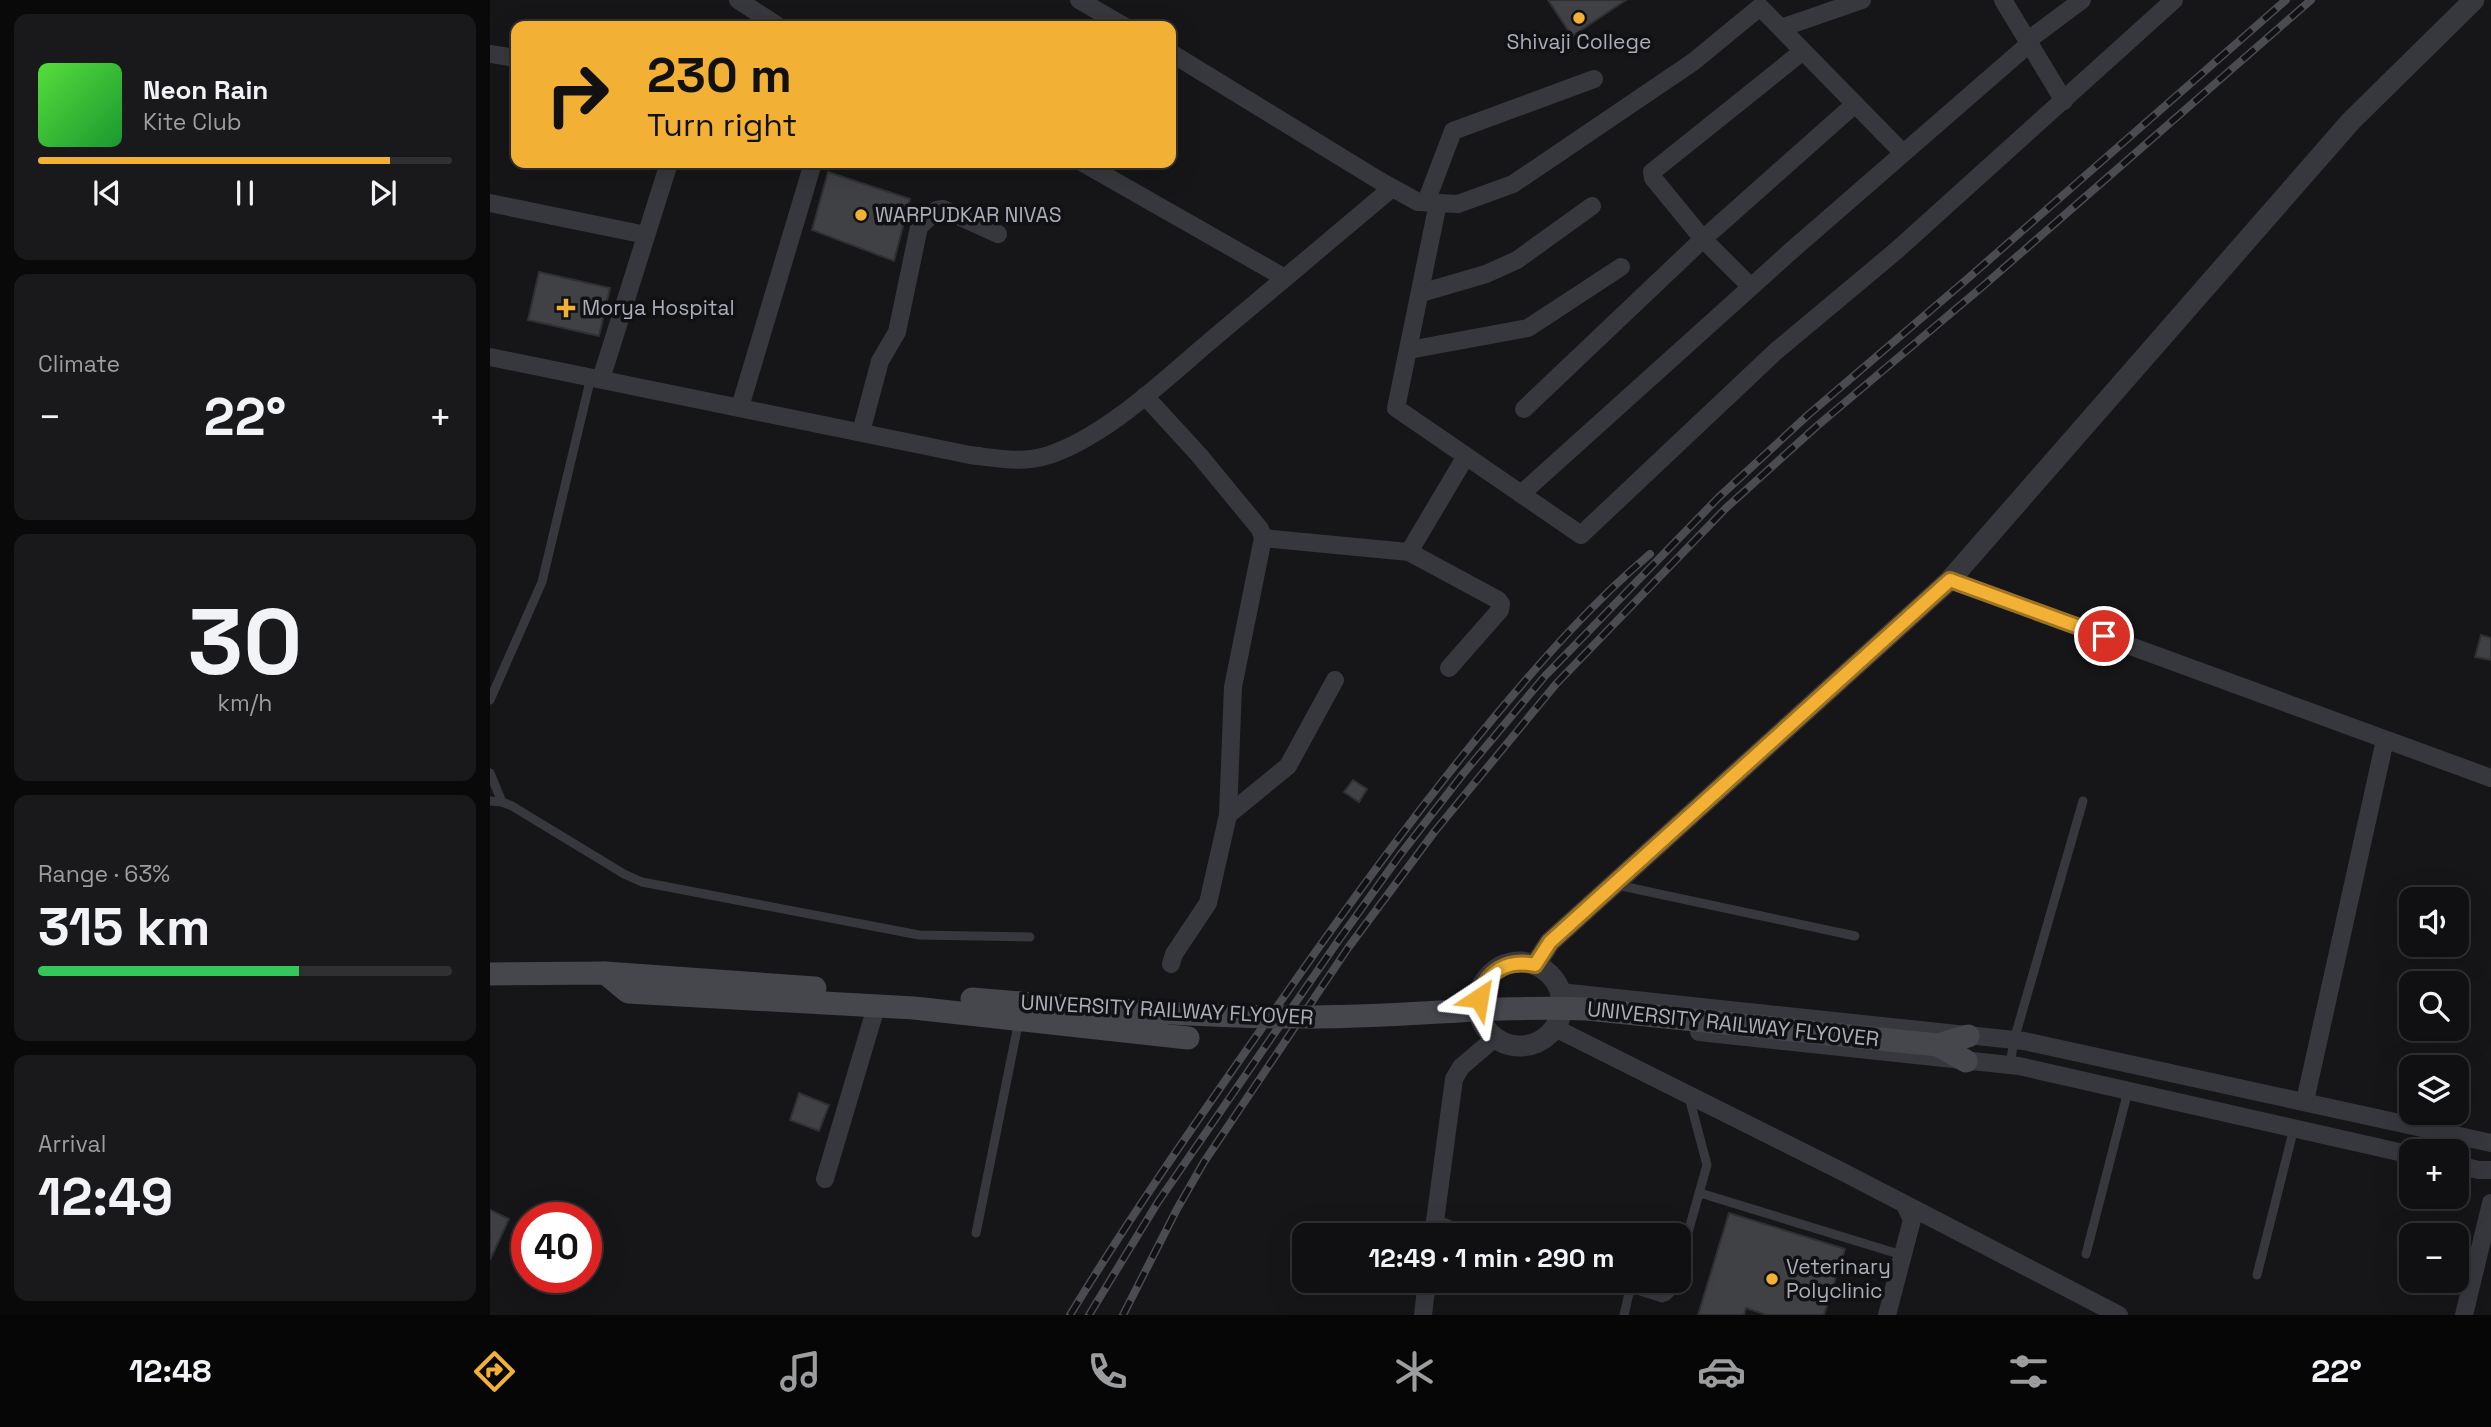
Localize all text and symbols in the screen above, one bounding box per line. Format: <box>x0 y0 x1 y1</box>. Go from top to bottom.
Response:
marker: Shivaji College <box>1571 10 1587 26</box>
place label: Shivaji College <box>1507 28 1651 55</box>
text: 230 m <box>647 44 792 106</box>
icon: right <box>532 49 623 140</box>
text: Neon Rain <box>143 73 268 107</box>
text: Turn right <box>647 105 797 145</box>
text: Kite Club <box>143 107 242 137</box>
icon: previous <box>88 174 126 212</box>
icon: pause <box>226 174 264 212</box>
icon: next <box>364 174 402 212</box>
place label: WARPUDKAR NIVAS <box>875 201 1062 228</box>
marker: WARPUDKAR NIVAS <box>853 207 869 223</box>
place label: Morya Hospital <box>582 294 735 321</box>
marker: Morya Hospital <box>556 298 576 318</box>
text: Climate <box>38 349 120 379</box>
text: 22° <box>204 384 286 450</box>
text: − <box>38 393 62 441</box>
text: + <box>428 393 452 441</box>
text: 30 <box>188 584 302 701</box>
pin <box>2074 606 2134 666</box>
icon: arrive <box>2085 617 2123 655</box>
text: km/h <box>218 688 272 718</box>
text: Range · 63% <box>38 859 170 889</box>
map controls <box>2399 887 2469 1293</box>
button: sound <box>2399 887 2469 957</box>
text: 315 km <box>38 894 210 960</box>
position arrow <box>1442 961 1516 1035</box>
button: search <box>2399 971 2469 1041</box>
street label: UNIVERSITY RAILWAY FLYOVER <box>1020 988 1314 1031</box>
street label: UNIVERSITY RAILWAY FLYOVER <box>1586 995 1880 1052</box>
button: layers <box>2399 1055 2469 1125</box>
text: Arrival <box>38 1129 106 1159</box>
button: + <box>2399 1139 2469 1209</box>
text: 12:49 <box>38 1164 173 1230</box>
speed limit sign: 40 <box>511 1202 602 1293</box>
button: − <box>2399 1223 2469 1293</box>
text: 12:49 · 1 min · 290 m <box>1369 1241 1614 1275</box>
place label: Veterinary Polyclinic <box>1786 1253 1891 1304</box>
marker: Veterinary Polyclinic <box>1764 1271 1780 1287</box>
icon: directions <box>470 1347 519 1396</box>
icon: music <box>776 1347 825 1396</box>
icon: phone <box>1083 1347 1132 1396</box>
icon: climate <box>1390 1347 1439 1396</box>
icon: car <box>1697 1347 1746 1396</box>
icon: filters <box>2004 1347 2053 1396</box>
text: 12:48 <box>129 1351 212 1391</box>
text: 22° <box>2311 1351 2362 1391</box>

